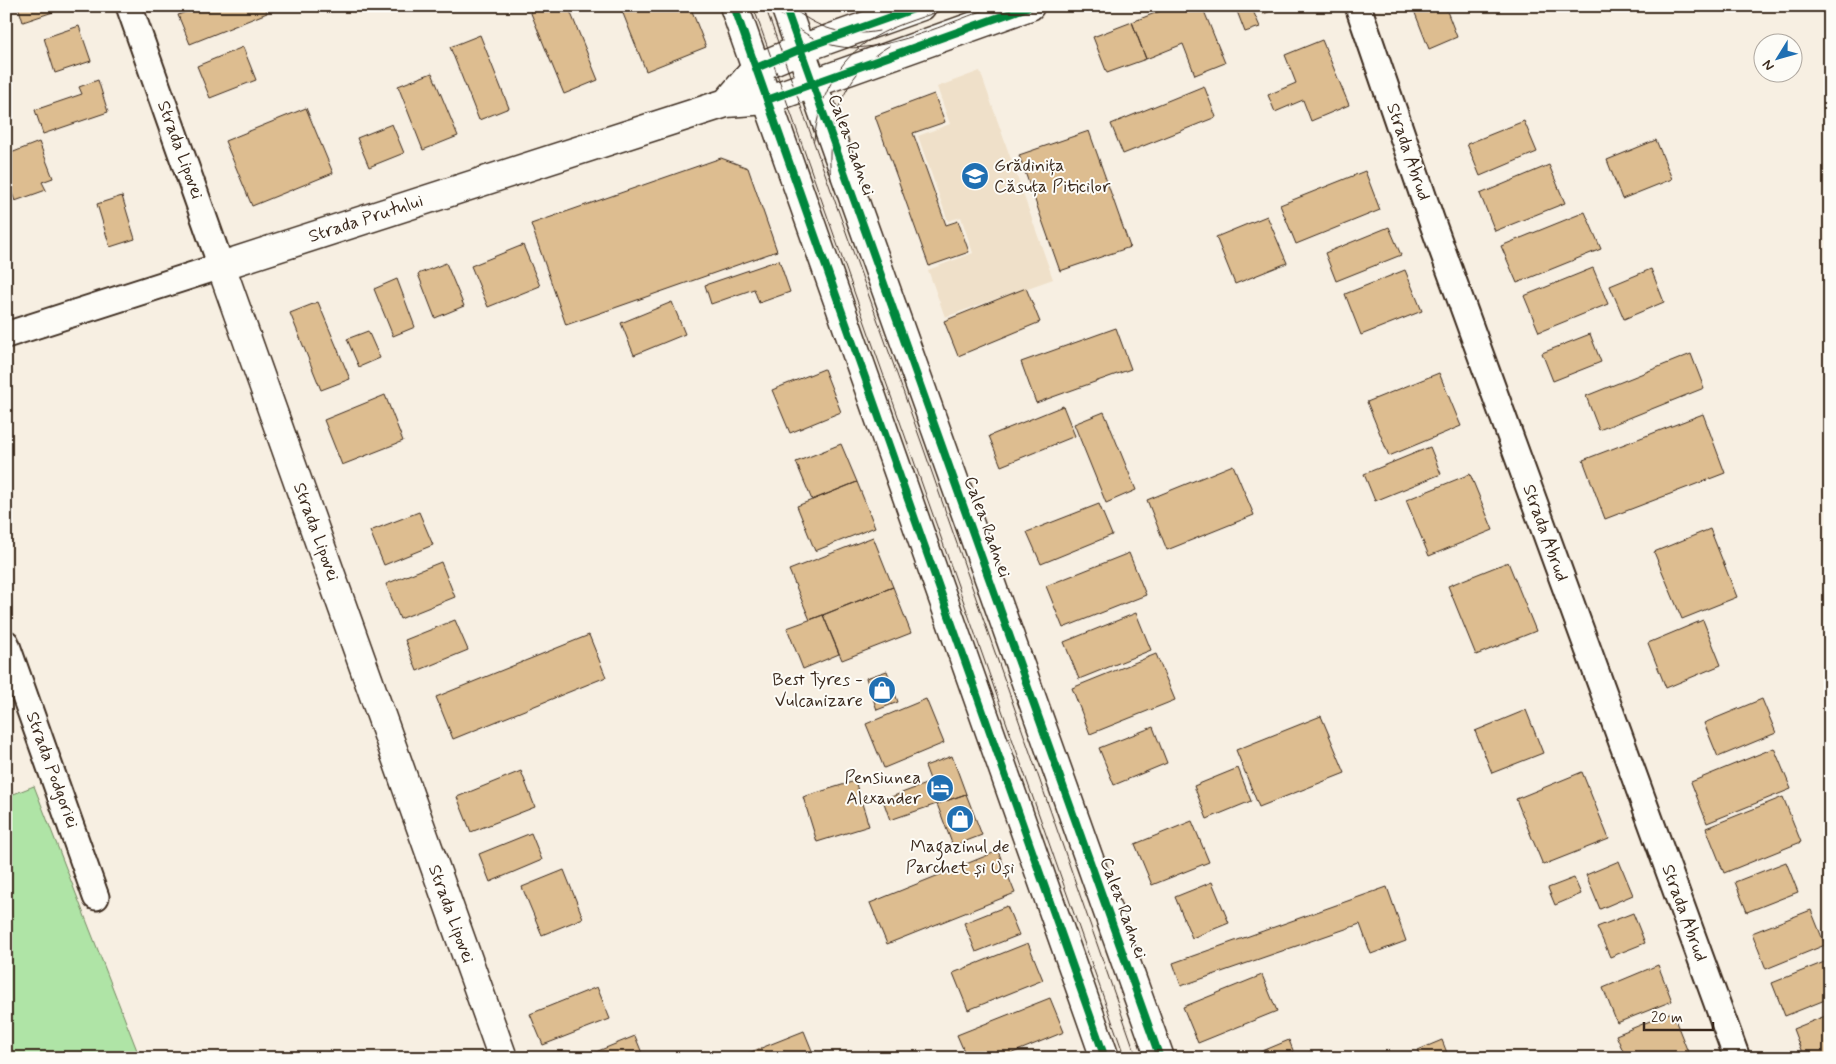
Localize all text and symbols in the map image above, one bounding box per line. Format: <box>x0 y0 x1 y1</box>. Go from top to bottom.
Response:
north arrow <box>1754 32 1804 82</box>
text: N <box>1758 56 1778 74</box>
street label: Calea Radnei <box>822 91 880 199</box>
street label: Strada Lipovei <box>151 97 209 203</box>
street label: Strada Abrud <box>1380 100 1436 204</box>
place label: Grădinița Căsuța Piticilor <box>994 154 1111 199</box>
school or university icon: Grădinița Căsuța Piticilor <box>960 161 990 191</box>
street label: Strada Prutului <box>306 189 426 249</box>
street label: Calea Radnei <box>958 473 1016 581</box>
street label: Strada Lipovei <box>287 479 345 585</box>
street label: Strada Abrud <box>1516 481 1574 585</box>
place label: Best Tyres - Vulcanizare <box>772 668 863 713</box>
shop icon: Best Tyres - Vulcanizare <box>867 675 897 705</box>
street label: Strada Podgoriei <box>20 708 84 832</box>
place label: Pensiunea Alexander <box>845 766 922 811</box>
hotel icon: Pensiunea Alexander <box>925 773 955 803</box>
shop icon: Magazinul de Parchet și Uși <box>945 804 975 834</box>
place label: Magazinul de Parchet și Uși <box>906 835 1014 880</box>
street label: Calea Radnei <box>1094 854 1152 962</box>
street label: Strada Lipovei <box>422 861 480 967</box>
street label: Strada Abrud <box>1655 861 1713 965</box>
scale bar <box>1644 999 1712 1031</box>
text: 20 m <box>1651 1008 1683 1028</box>

